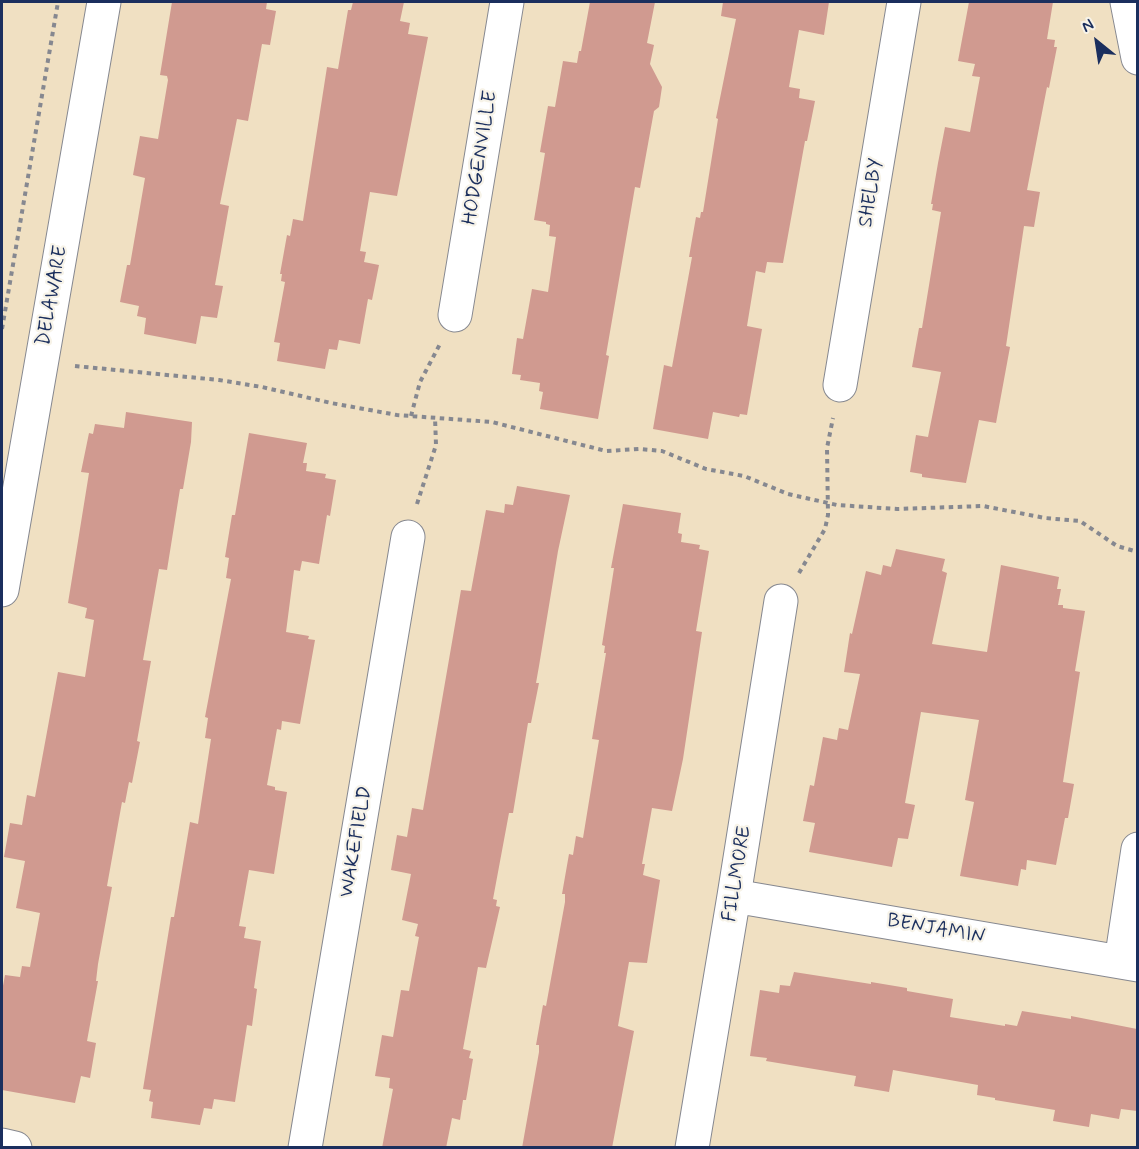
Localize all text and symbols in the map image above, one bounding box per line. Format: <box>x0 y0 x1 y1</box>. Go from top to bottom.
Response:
north arrow <box>1067 12 1127 72</box>
text: N <box>1078 14 1098 38</box>
street label: HODGENVILLE <box>459 89 503 227</box>
street label: SHELBY <box>855 157 889 229</box>
street label: DELAWARE <box>32 244 74 348</box>
street label: WAKEFIELD <box>335 784 379 900</box>
street label: FILLMORE <box>719 824 757 924</box>
street label: BENJAMIN <box>885 910 987 950</box>

